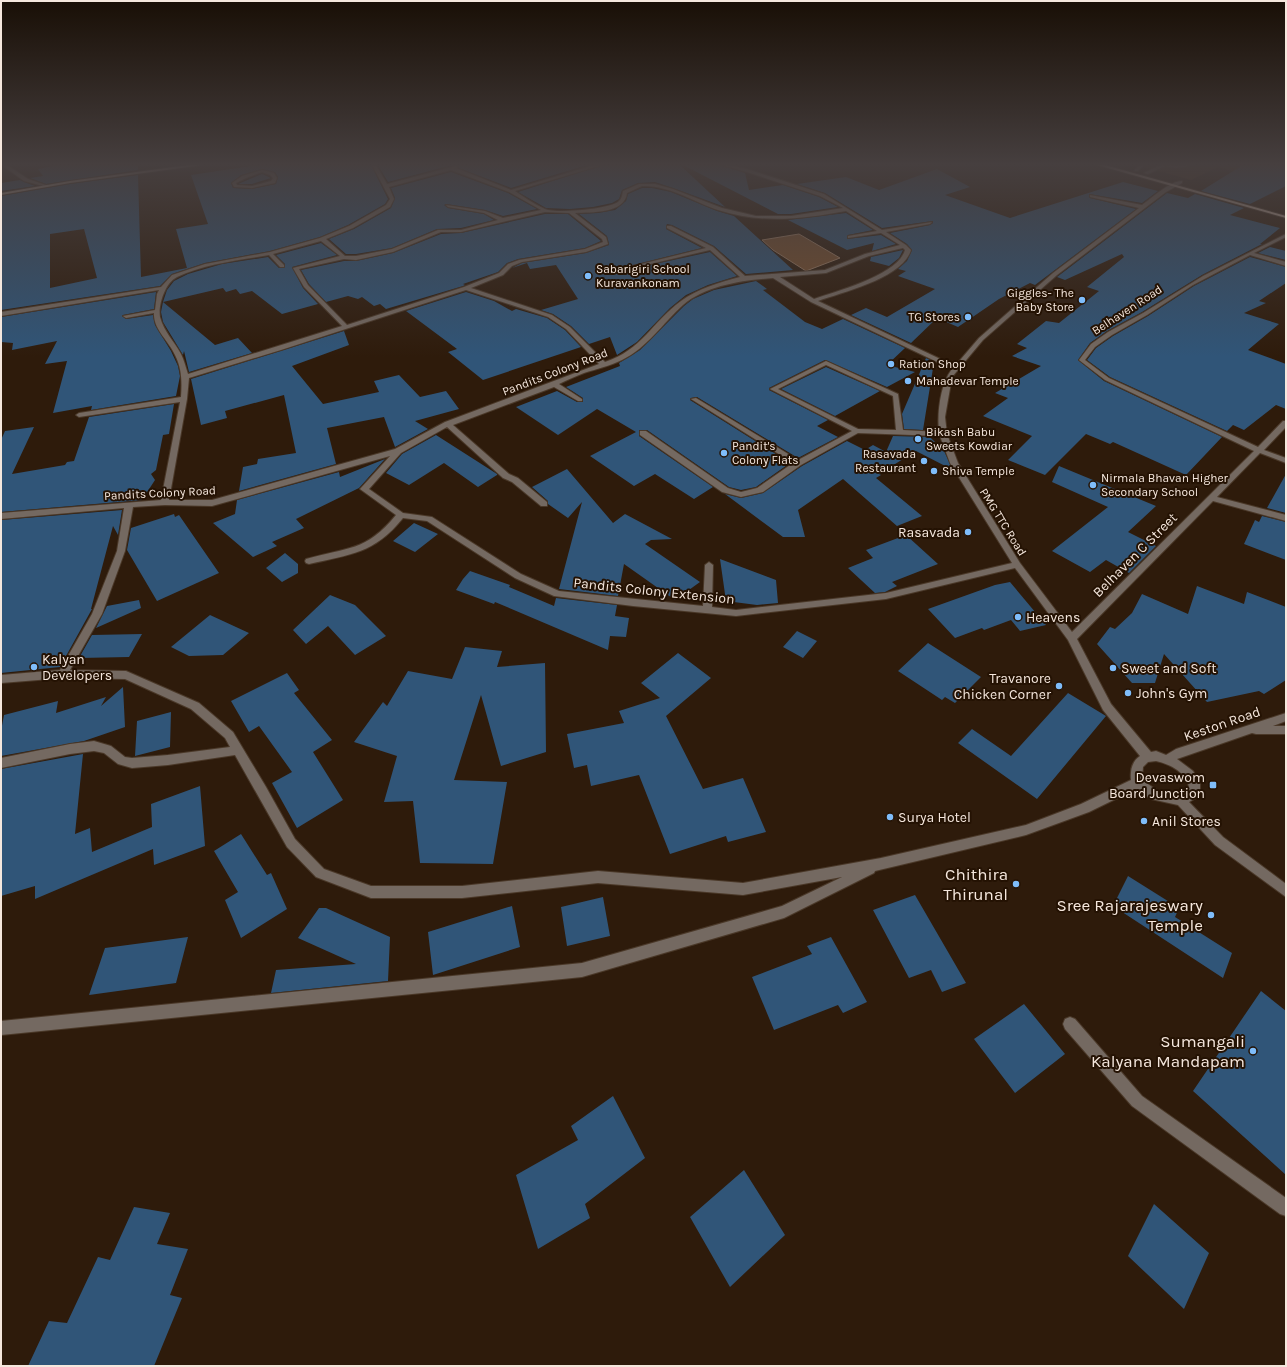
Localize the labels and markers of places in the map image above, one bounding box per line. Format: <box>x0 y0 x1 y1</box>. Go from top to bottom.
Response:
place label: Sabarigiri School Kuravankonam <box>596 262 690 290</box>
marker: Sabarigiri School Kuravankonam <box>583 271 593 281</box>
place label: Giggles- The Baby Store <box>1007 286 1074 314</box>
marker: Giggles- The Baby Store <box>1077 295 1087 305</box>
place label: TG Stores <box>908 310 960 324</box>
marker: TG Stores <box>963 312 973 322</box>
place label: Ration Shop <box>899 357 966 371</box>
marker: Ration Shop <box>886 359 896 369</box>
place label: Mahadevar Temple <box>916 374 1019 388</box>
marker: Mahadevar Temple <box>903 376 913 386</box>
place label: Bikash Babu Sweets Kowdiar <box>926 425 1013 453</box>
marker: Bikash Babu Sweets Kowdiar <box>913 434 923 444</box>
place label: Pandit's Colony Flats <box>732 439 799 467</box>
place label: Rasavada Restaurant <box>855 447 916 475</box>
marker: Pandit's Colony Flats <box>719 448 729 458</box>
marker: Rasavada Restaurant <box>919 456 929 466</box>
place label: Shiva Temple <box>942 464 1015 478</box>
marker: Shiva Temple <box>929 466 939 476</box>
place label: Nirmala Bhavan Higher Secondary School <box>1101 471 1229 499</box>
marker: Nirmala Bhavan Higher Secondary School <box>1088 480 1098 490</box>
place label: Rasavada <box>898 524 960 541</box>
marker: Rasavada <box>963 527 973 537</box>
place label: Heavens <box>1026 609 1080 626</box>
marker: Heavens <box>1013 612 1023 622</box>
place label: Kalyan Developers <box>42 651 112 684</box>
place label: Sweet and Soft <box>1121 660 1217 677</box>
marker: Kalyan Developers <box>29 662 39 672</box>
marker: Sweet and Soft <box>1108 663 1118 673</box>
place label: Travanore Chicken Corner <box>954 670 1052 703</box>
marker: Travanore Chicken Corner <box>1054 681 1064 691</box>
place label: John's Gym <box>1136 685 1207 702</box>
marker: John's Gym <box>1123 688 1133 698</box>
place label: Devaswom Board Junction <box>1109 769 1205 802</box>
marker: Devaswom Board Junction <box>1208 780 1218 790</box>
place label: Surya Hotel <box>898 809 971 826</box>
marker: Surya Hotel <box>885 812 895 822</box>
place label: Anil Stores <box>1152 813 1221 830</box>
marker: Anil Stores <box>1139 816 1149 826</box>
place label: Chithira Thirunal <box>943 864 1008 904</box>
marker: Chithira Thirunal <box>1011 879 1021 889</box>
place label: Sree Rajarajeswary Temple <box>1056 895 1203 935</box>
marker: Sree Rajarajeswary Temple <box>1206 910 1216 920</box>
place label: Sumangali Kalyana Mandapam <box>1091 1031 1245 1071</box>
marker: Sumangali Kalyana Mandapam <box>1248 1046 1258 1056</box>

